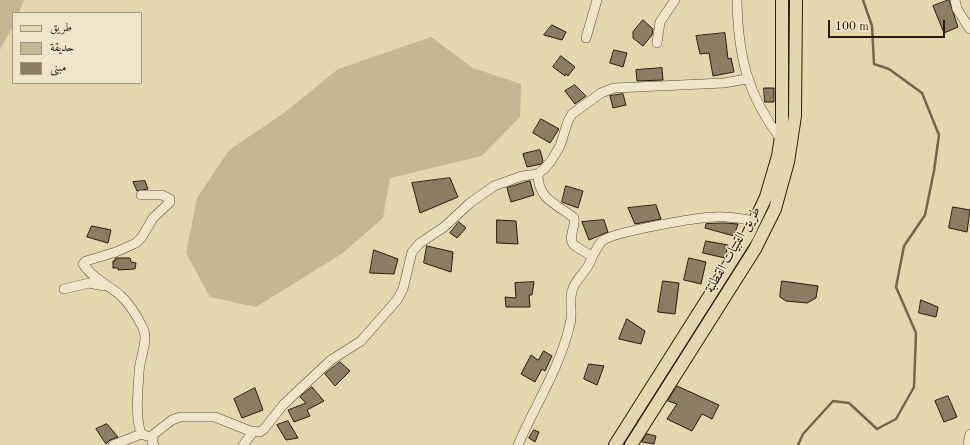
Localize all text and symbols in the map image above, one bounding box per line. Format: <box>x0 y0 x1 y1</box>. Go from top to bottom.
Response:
legend <box>12 12 142 84</box>
scale bar <box>830 12 947 38</box>
text: 100 m <box>835 21 869 33</box>
text: طريق <box>50 22 72 34</box>
text: حديقة <box>50 42 74 54</box>
text: مبنى <box>50 62 66 74</box>
street label: طريق القبيات القطلبة <box>701 204 765 296</box>

